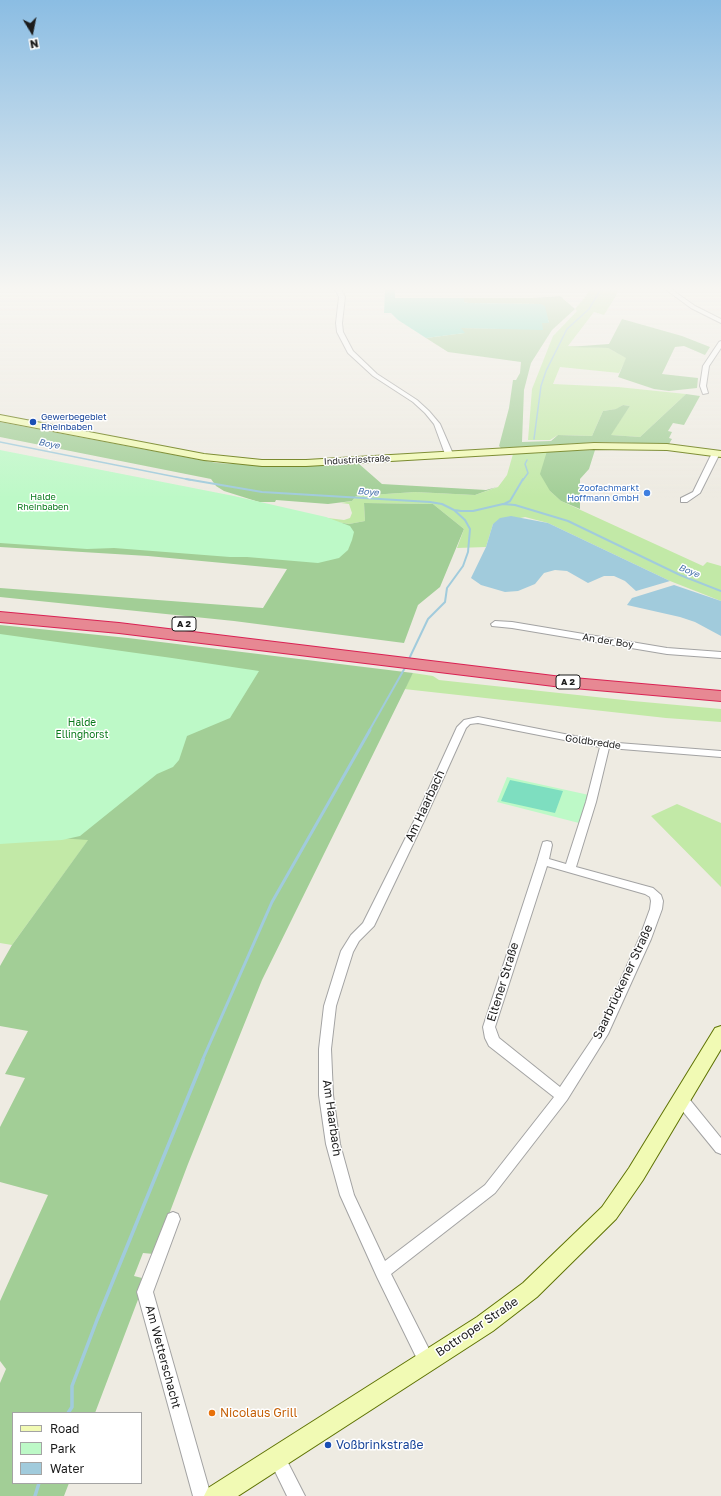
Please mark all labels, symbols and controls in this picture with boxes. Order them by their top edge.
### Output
north arrow [12,12,52,52]
text: N [29,37,39,51]
place label: Gewerbegebiet Rheinbaben [41,412,107,433]
marker: Gewerbegebiet Rheinbaben [28,417,38,427]
water label: Boye [38,437,60,451]
street label: Industriestraße [324,453,390,467]
place label: Zoofachmarkt Hoffmann GmbH [567,483,639,504]
water label: Boye [357,486,379,498]
marker: Zoofachmarkt Hoffmann GmbH [642,488,652,498]
park label: Halde Rheinbaben [17,492,69,513]
water label: Boye [677,562,701,580]
road number: A 2 [172,617,196,631]
street label: An der Boy [581,631,635,651]
road number: A 2 [556,675,580,689]
park label: Halde Ellinghorst [56,717,108,740]
street label: Goldbredde [564,732,622,752]
street label: Am Haarbach [402,768,448,844]
street label: Saarbrückener Straße [590,922,656,1042]
street label: Eltener Straße [484,941,522,1023]
street label: Am Haarbach [320,1079,344,1157]
street label: Bottroper Straße [433,1294,521,1360]
street label: Am Wetterschacht [142,1304,184,1410]
place label: Nicolaus Grill [220,1406,297,1420]
marker: Nicolaus Grill [207,1408,217,1418]
legend [12,1412,142,1484]
text: Road [50,1421,79,1436]
place label: Voßbrinkstraße [336,1438,423,1452]
marker: Voßbrinkstraße [323,1440,333,1450]
text: Park [50,1441,76,1456]
text: Water [50,1461,84,1476]

